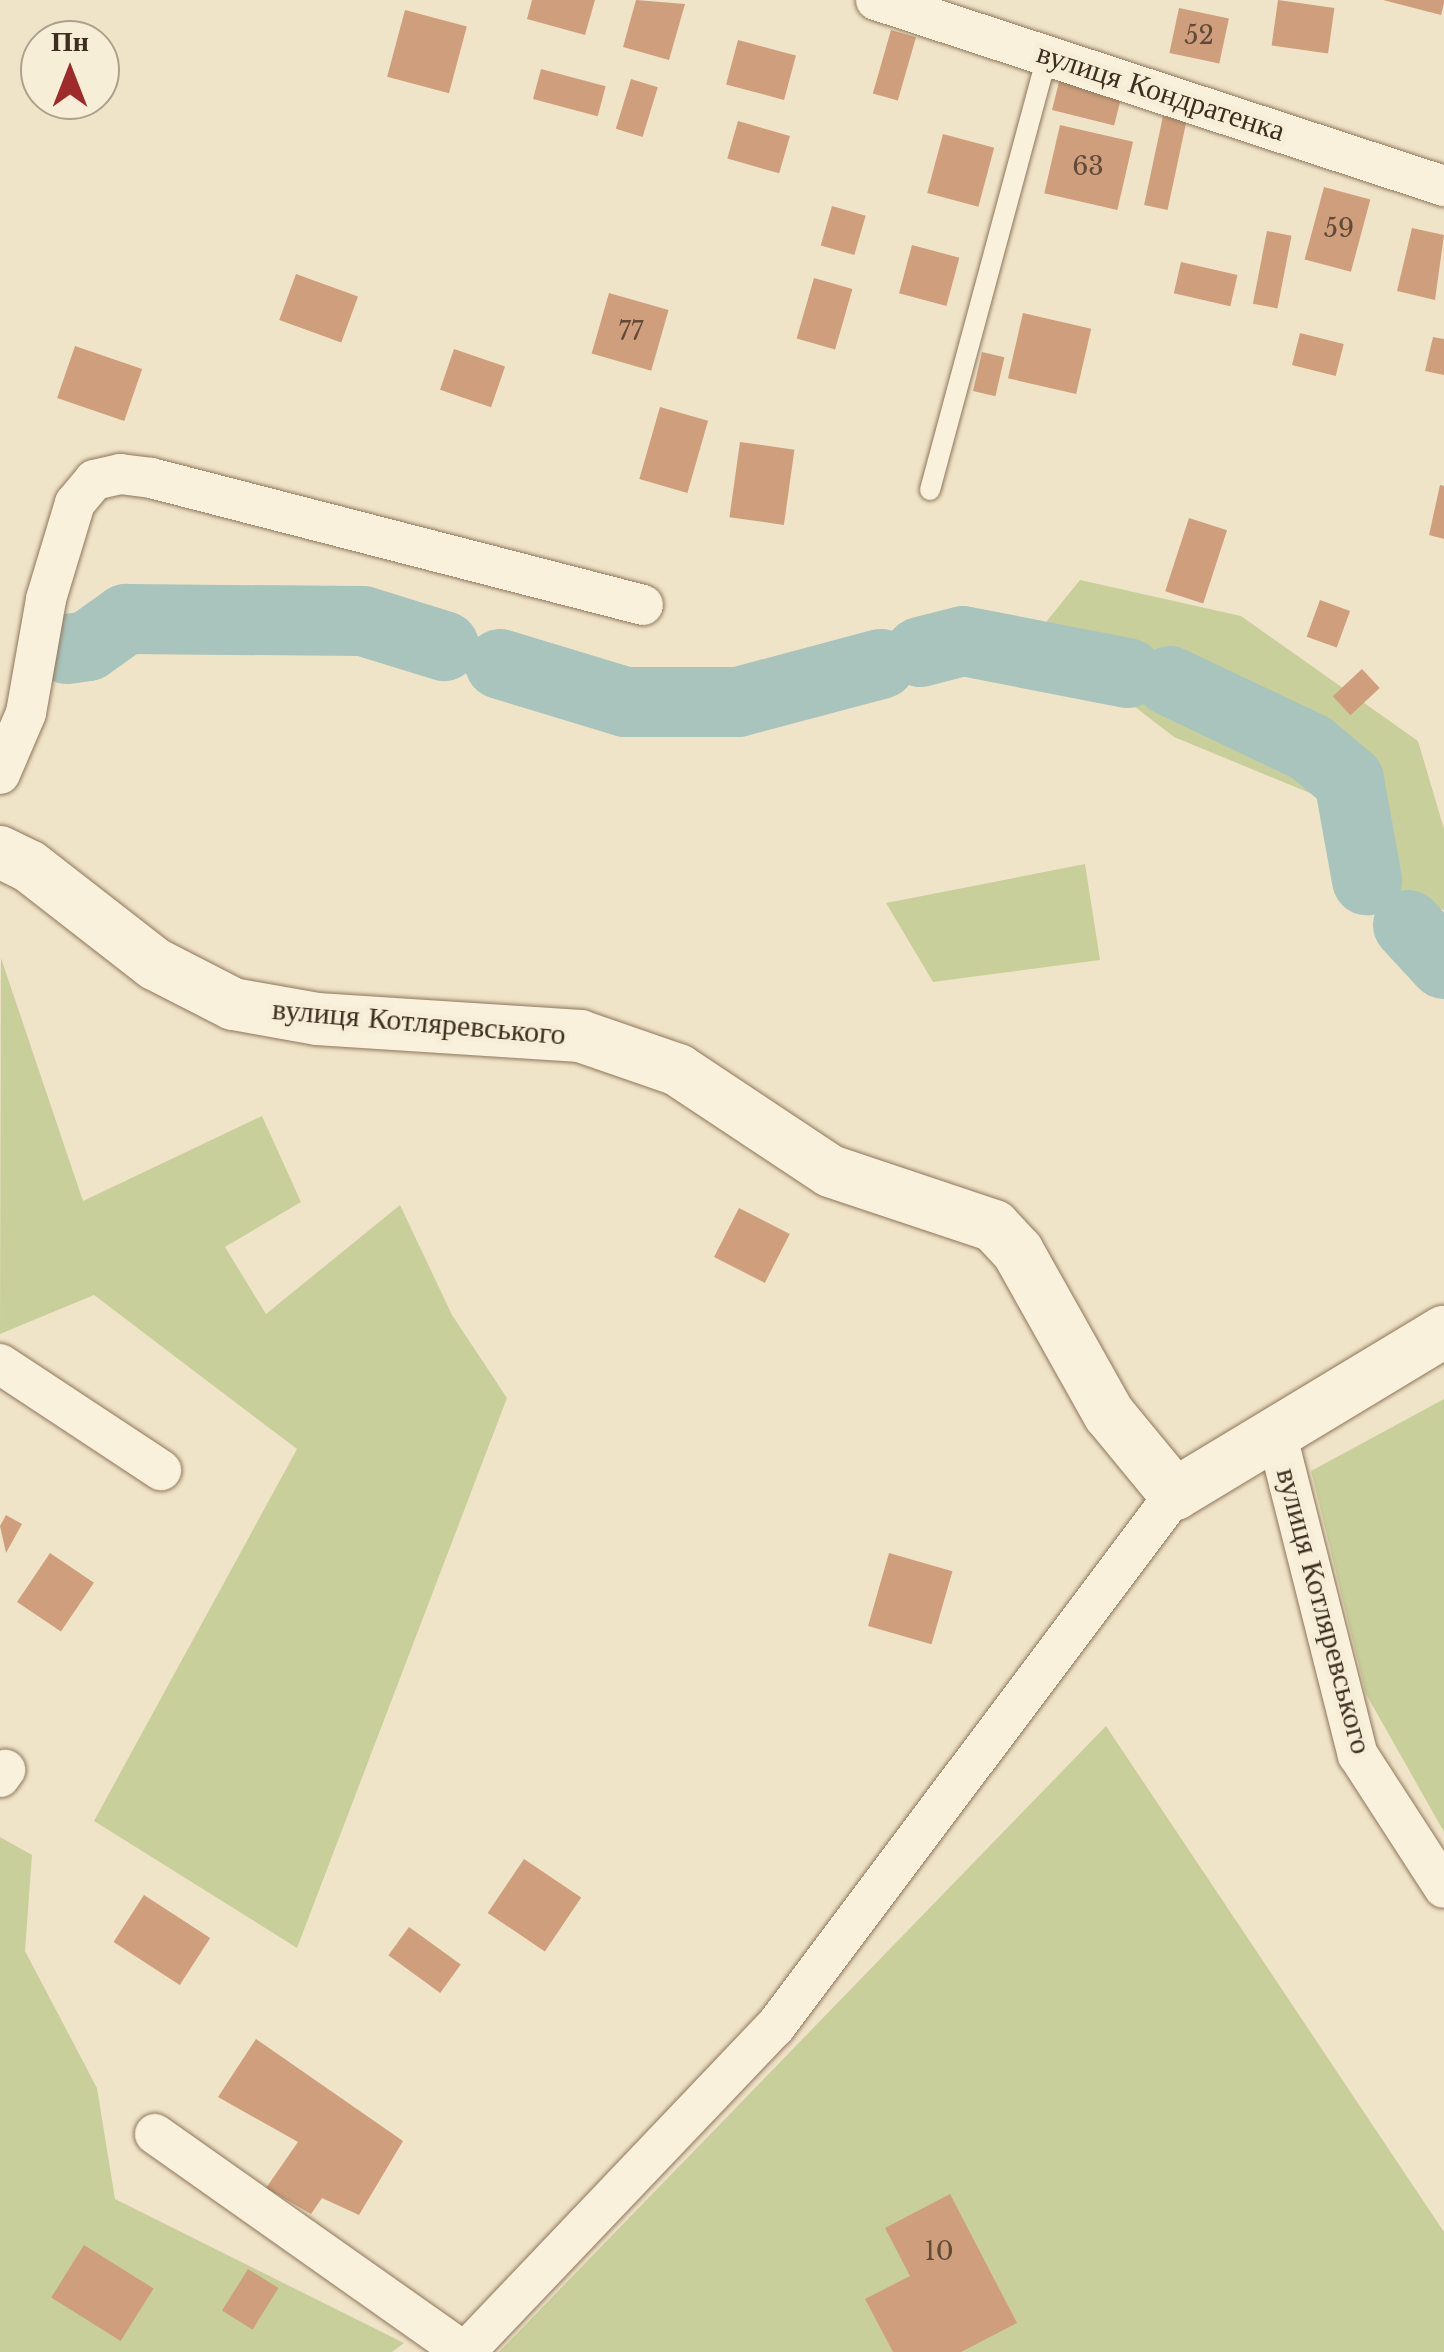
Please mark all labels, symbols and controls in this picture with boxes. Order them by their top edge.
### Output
north arrow [20,20,120,120]
house number: 52 [1184,21,1214,51]
text: Пн [51,24,89,59]
street label: вулиця Кондратенка [1032,35,1290,149]
house number: 63 [1072,152,1104,182]
house number: 59 [1324,214,1354,244]
house number: 77 [618,317,644,347]
street label: вулиця Котляревського [271,991,567,1053]
street label: вулиця Котляревського [1269,1464,1379,1758]
house number: 10 [925,2237,953,2267]

